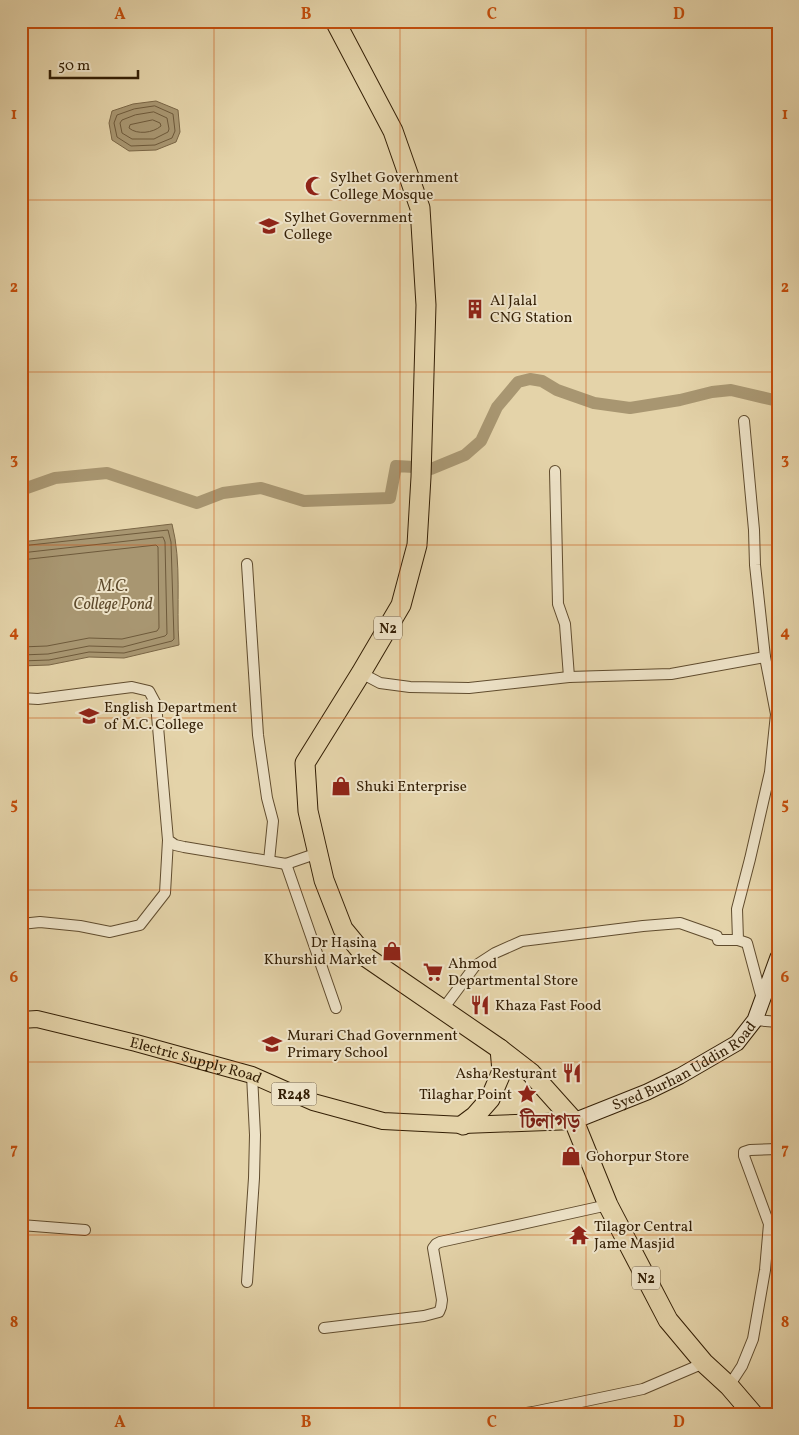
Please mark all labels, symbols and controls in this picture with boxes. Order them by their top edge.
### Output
text: A [114,4,126,26]
text: B [301,4,312,26]
text: C [487,4,497,26]
text: D [673,4,685,26]
scale bar [50,48,138,80]
text: 50 m [58,56,90,77]
text: 1 [11,104,17,126]
text: 1 [782,104,788,126]
place label: Sylhet Government College Mosque [330,168,459,206]
mosque icon: Sylhet Government College Mosque [304,175,326,197]
place label: Sylhet Government College [284,208,413,246]
school or university icon: Sylhet Government College [258,215,280,237]
text: 2 [10,277,18,299]
text: 2 [781,277,789,299]
place label: Al Jalal CNG Station [490,291,572,329]
building icon: Al Jalal CNG Station [464,298,486,320]
text: 3 [10,449,18,471]
text: 3 [781,449,789,471]
water label: M.C. College Pond [73,576,153,616]
road number: N2 [374,616,402,640]
text: 4 [9,622,19,644]
text: 4 [780,622,790,644]
place label: English Department of M.C. College [104,698,237,736]
school or university icon: English Department of M.C. College [78,705,100,727]
shop icon: Shuki Enterprise [330,775,352,797]
place label: Shuki Enterprise [356,777,467,798]
text: 5 [10,794,18,816]
text: 5 [781,794,789,816]
place label: Dr Hasina Khurshid Market [264,933,377,971]
shop icon: Dr Hasina Khurshid Market [381,940,403,962]
place label: Ahmod Departmental Store [448,954,578,992]
supermarket icon: Ahmod Departmental Store [422,961,444,983]
text: 6 [10,967,19,989]
text: 6 [781,967,790,989]
restaurant icon: Khaza Fast Food [469,994,491,1016]
place label: Khaza Fast Food [495,996,601,1017]
street label: Syed Burhan Uddin Road [609,1017,762,1117]
place label: Murari Chad Government Primary School [287,1026,458,1064]
street label: Electric Supply Road [127,1033,265,1090]
school or university icon: Murari Chad Government Primary School [261,1033,283,1055]
restaurant icon: Asha Resturant [561,1062,583,1084]
place label: Asha Resturant [455,1064,557,1085]
road number: R248 [272,1082,316,1106]
place icon: Tilaghar Point [516,1083,538,1105]
place label: Tilaghar Point [419,1085,512,1106]
district label: টিলাগড় [519,1108,581,1137]
text: 7 [10,1139,18,1161]
text: 7 [781,1139,789,1161]
shop icon: Gohorpur Store [560,1145,582,1167]
place label: Gohorpur Store [586,1147,689,1168]
place label: Tilagor Central Jame Masjid [594,1217,693,1255]
temple icon: Tilagor Central Jame Masjid [568,1224,590,1246]
road number: N2 [632,1266,660,1290]
text: 8 [10,1312,18,1334]
text: 8 [781,1312,789,1334]
text: A [114,1412,126,1434]
text: B [301,1412,312,1434]
text: C [487,1412,497,1434]
text: D [673,1412,685,1434]

